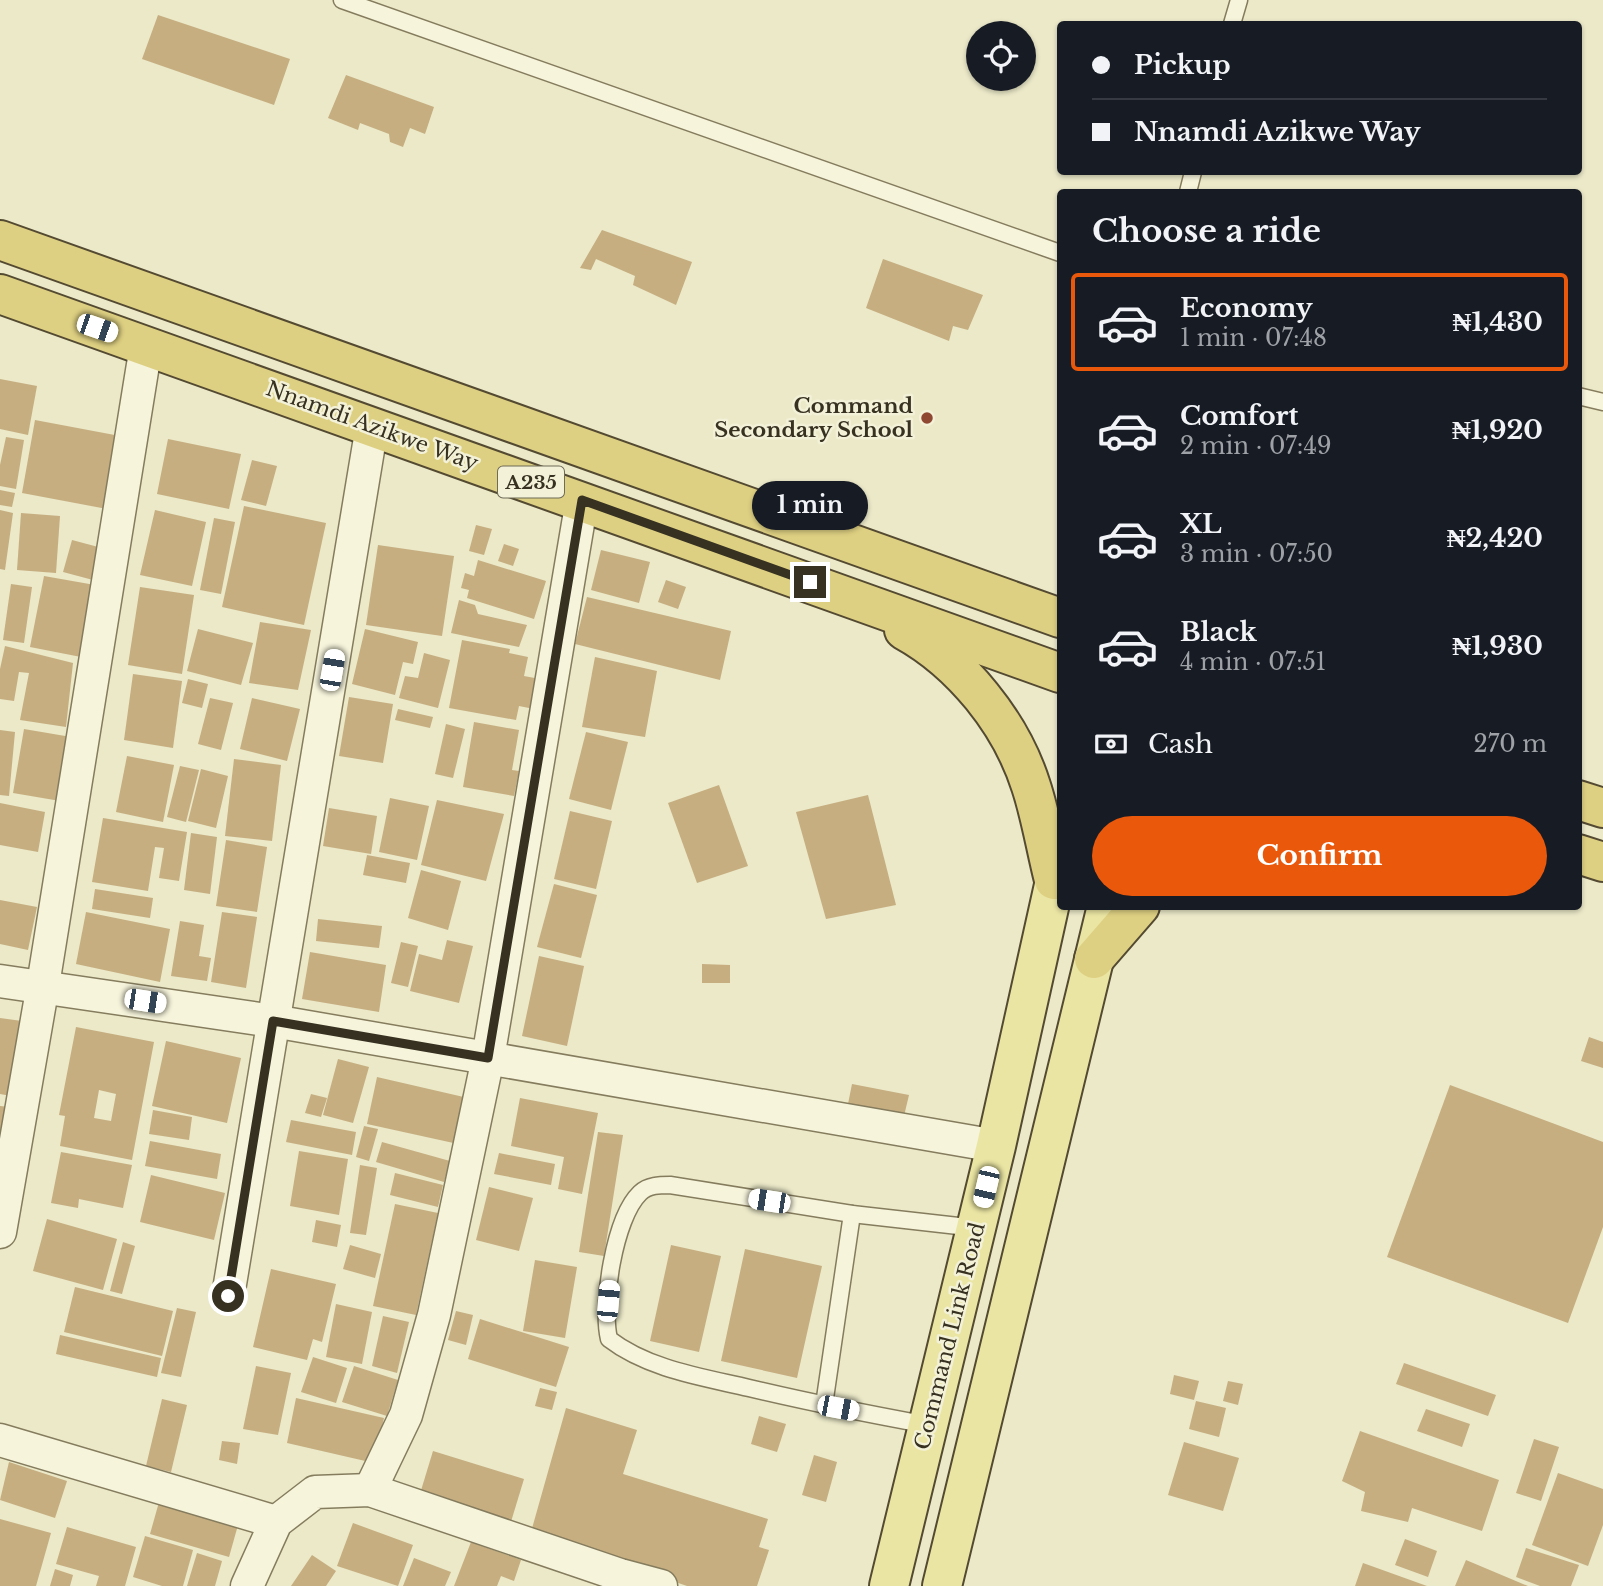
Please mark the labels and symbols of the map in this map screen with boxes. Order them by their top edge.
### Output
car [74,311,121,345]
street label: Nnamdi Azikwe Way [262,376,482,477]
place label: Command Secondary School [714,393,914,443]
marker: Command Secondary School [919,410,935,426]
road number: A235 [498,467,564,498]
callout: 1 min [752,480,868,530]
route end [794,566,826,598]
car [319,647,346,693]
car [123,987,168,1015]
car [972,1164,1001,1210]
car [747,1187,792,1215]
street label: Command Link Road [909,1220,991,1452]
car [596,1279,621,1323]
route start [212,1280,244,1312]
car [816,1394,861,1422]

